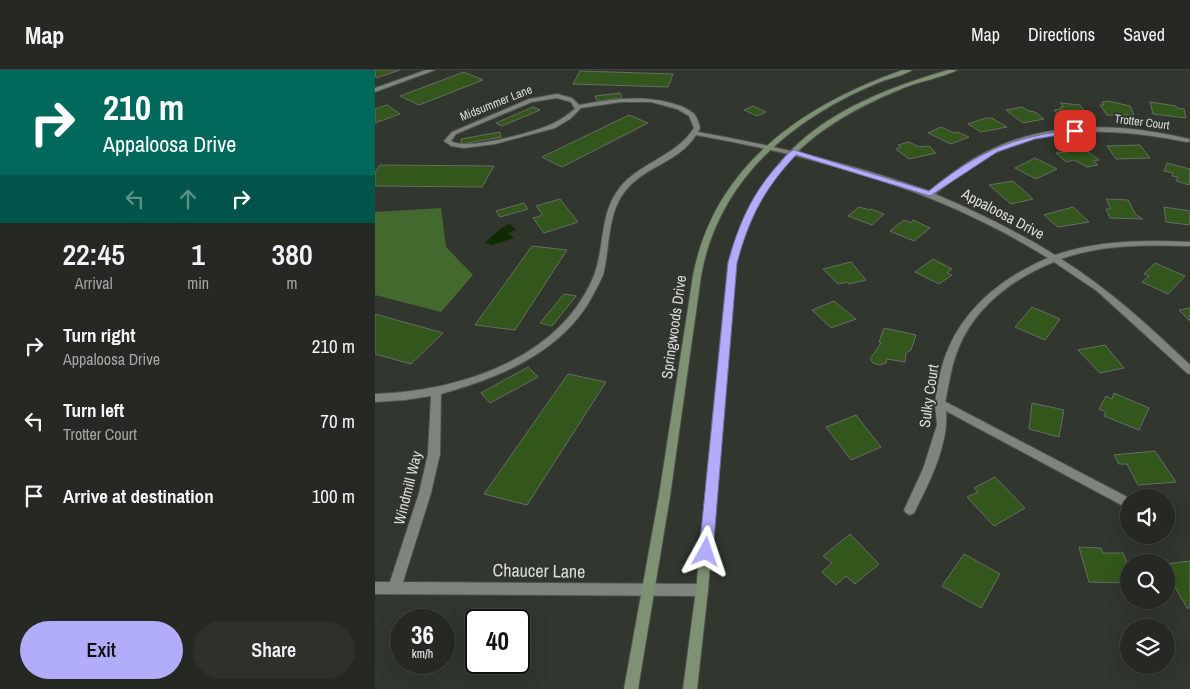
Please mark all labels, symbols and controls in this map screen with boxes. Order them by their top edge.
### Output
text: Map [25,19,64,51]
text: Map [971,22,1000,47]
text: Directions [1028,22,1095,47]
text: Saved [1123,22,1165,47]
street label: Midsummer Lane [458,81,534,125]
text: 210 m [103,84,184,131]
icon: right [20,90,85,155]
pin [1054,110,1096,152]
street label: Trotter Court [1114,111,1171,133]
icon: arrive [1061,117,1089,145]
text: Appaloosa Drive [103,129,236,159]
street label: Appaloosa Drive [957,182,1048,244]
icon: left [121,185,149,213]
icon: ahead [174,185,202,213]
icon: right [227,185,255,213]
text: 22:45 [62,234,125,274]
text: 1 [191,234,205,274]
text: 380 [272,234,313,274]
text: Arrival [75,272,113,294]
text: min [187,272,209,294]
text: m [287,272,298,294]
street label: Springwoods Drive [656,274,691,380]
text: Turn right [63,322,135,348]
icon: right [20,332,48,360]
text: 210 m [312,333,355,359]
text: Appaloosa Drive [63,348,160,370]
street label: Sulky Court [914,362,943,429]
text: Turn left [63,397,124,423]
icon: left [20,407,48,435]
text: 70 m [320,408,355,434]
text: Trotter Court [63,423,137,445]
street label: Windmill Way [388,448,427,527]
icon: arrive [20,482,48,510]
text: Arrive at destination [63,483,214,509]
text: 100 m [312,483,355,509]
map controls [1120,489,1175,674]
button: sound [1120,489,1175,544]
position arrow [679,525,731,577]
button: search [1120,554,1175,609]
street label: Chaucer Lane [492,557,586,584]
speed limit sign: 40 [465,609,530,674]
text: 36 [411,618,434,652]
button: layers [1120,619,1175,674]
button: Exit [20,621,183,679]
button: Share [193,621,355,679]
text: km/h [412,646,433,662]

